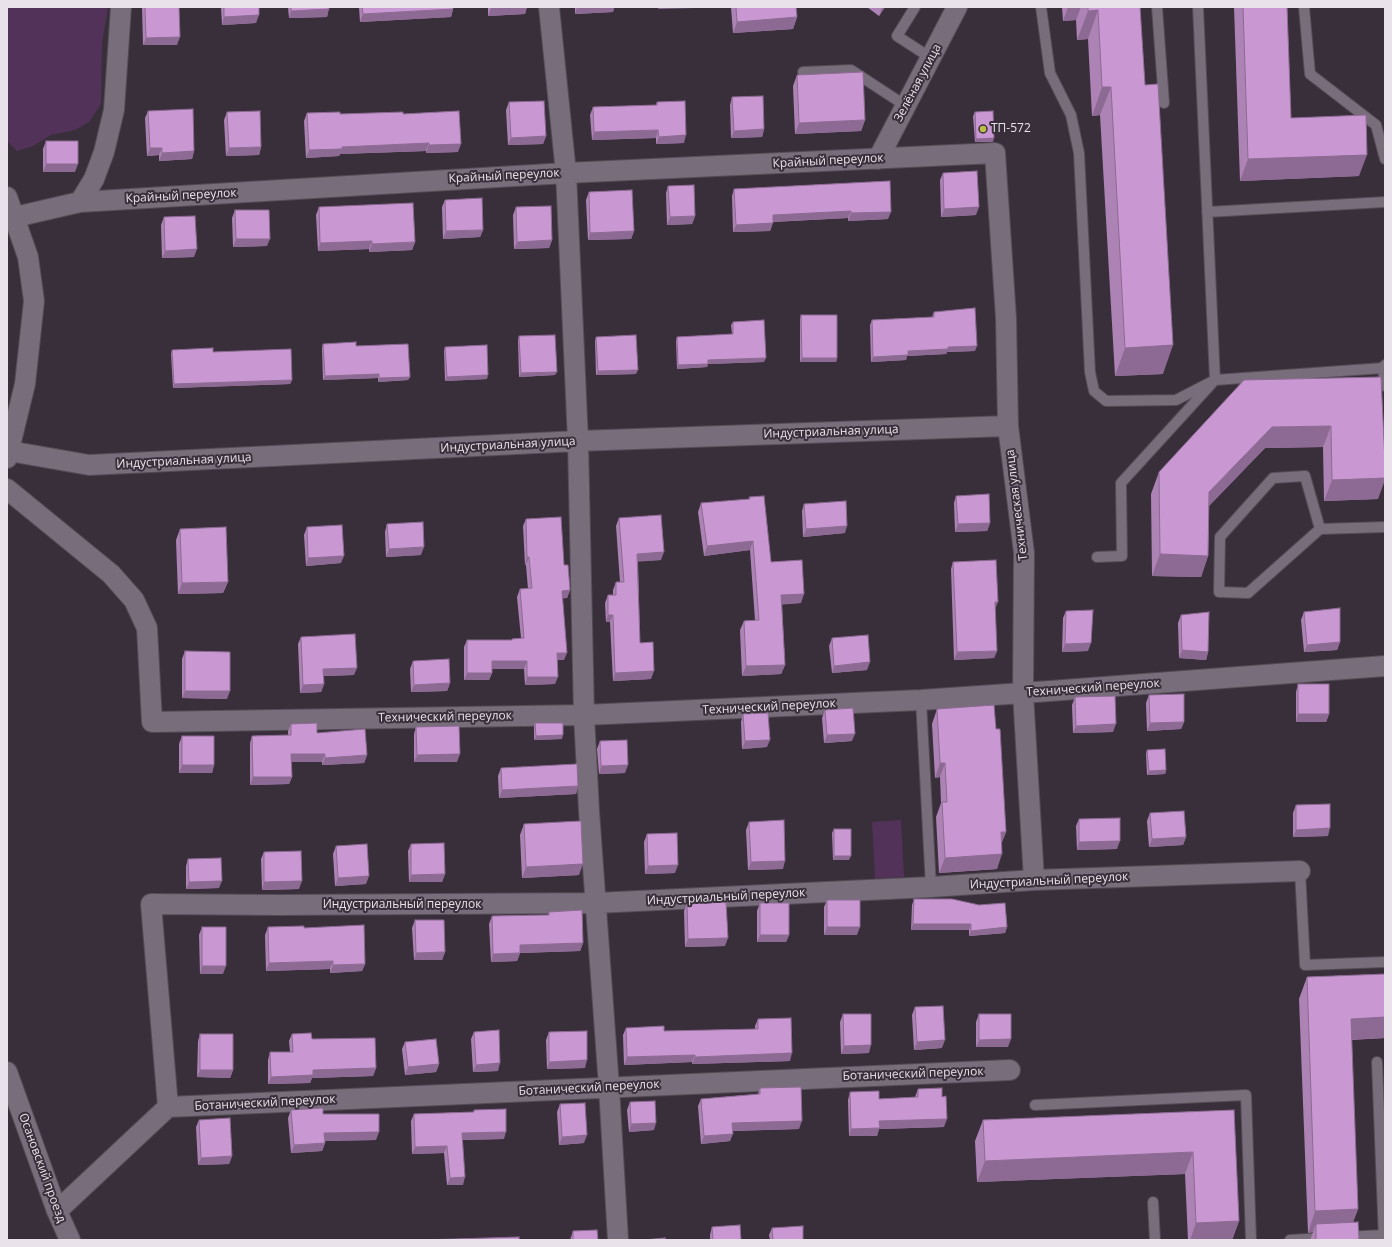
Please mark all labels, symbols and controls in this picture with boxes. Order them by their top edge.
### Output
street label: Зелёная улица [891,42,945,124]
place label: ТП-572 [991,122,1031,136]
marker: ТП-572 [978,124,988,134]
street label: Крайный переулок [772,151,884,171]
street label: Крайный переулок [448,166,560,186]
street label: Крайный переулок [125,186,237,206]
street label: Индустриальная улица [763,422,899,442]
street label: Индустриальная улица [440,434,576,456]
street label: Техническая улица [1003,449,1031,561]
street label: Индустриальная улица [116,450,252,472]
street label: Технический переулок [1026,676,1160,700]
street label: Технический переулок [702,696,836,718]
street label: Технический переулок [378,709,512,725]
street label: Индустриальный переулок [969,870,1129,892]
street label: Индустриальный переулок [646,886,806,908]
street label: Индустриальный переулок [323,898,481,912]
street label: Ботанический переулок [842,1064,984,1084]
street label: Ботанический переулок [518,1077,660,1099]
street label: Ботанический переулок [194,1092,336,1114]
street label: Осановский проезд [16,1111,68,1225]

